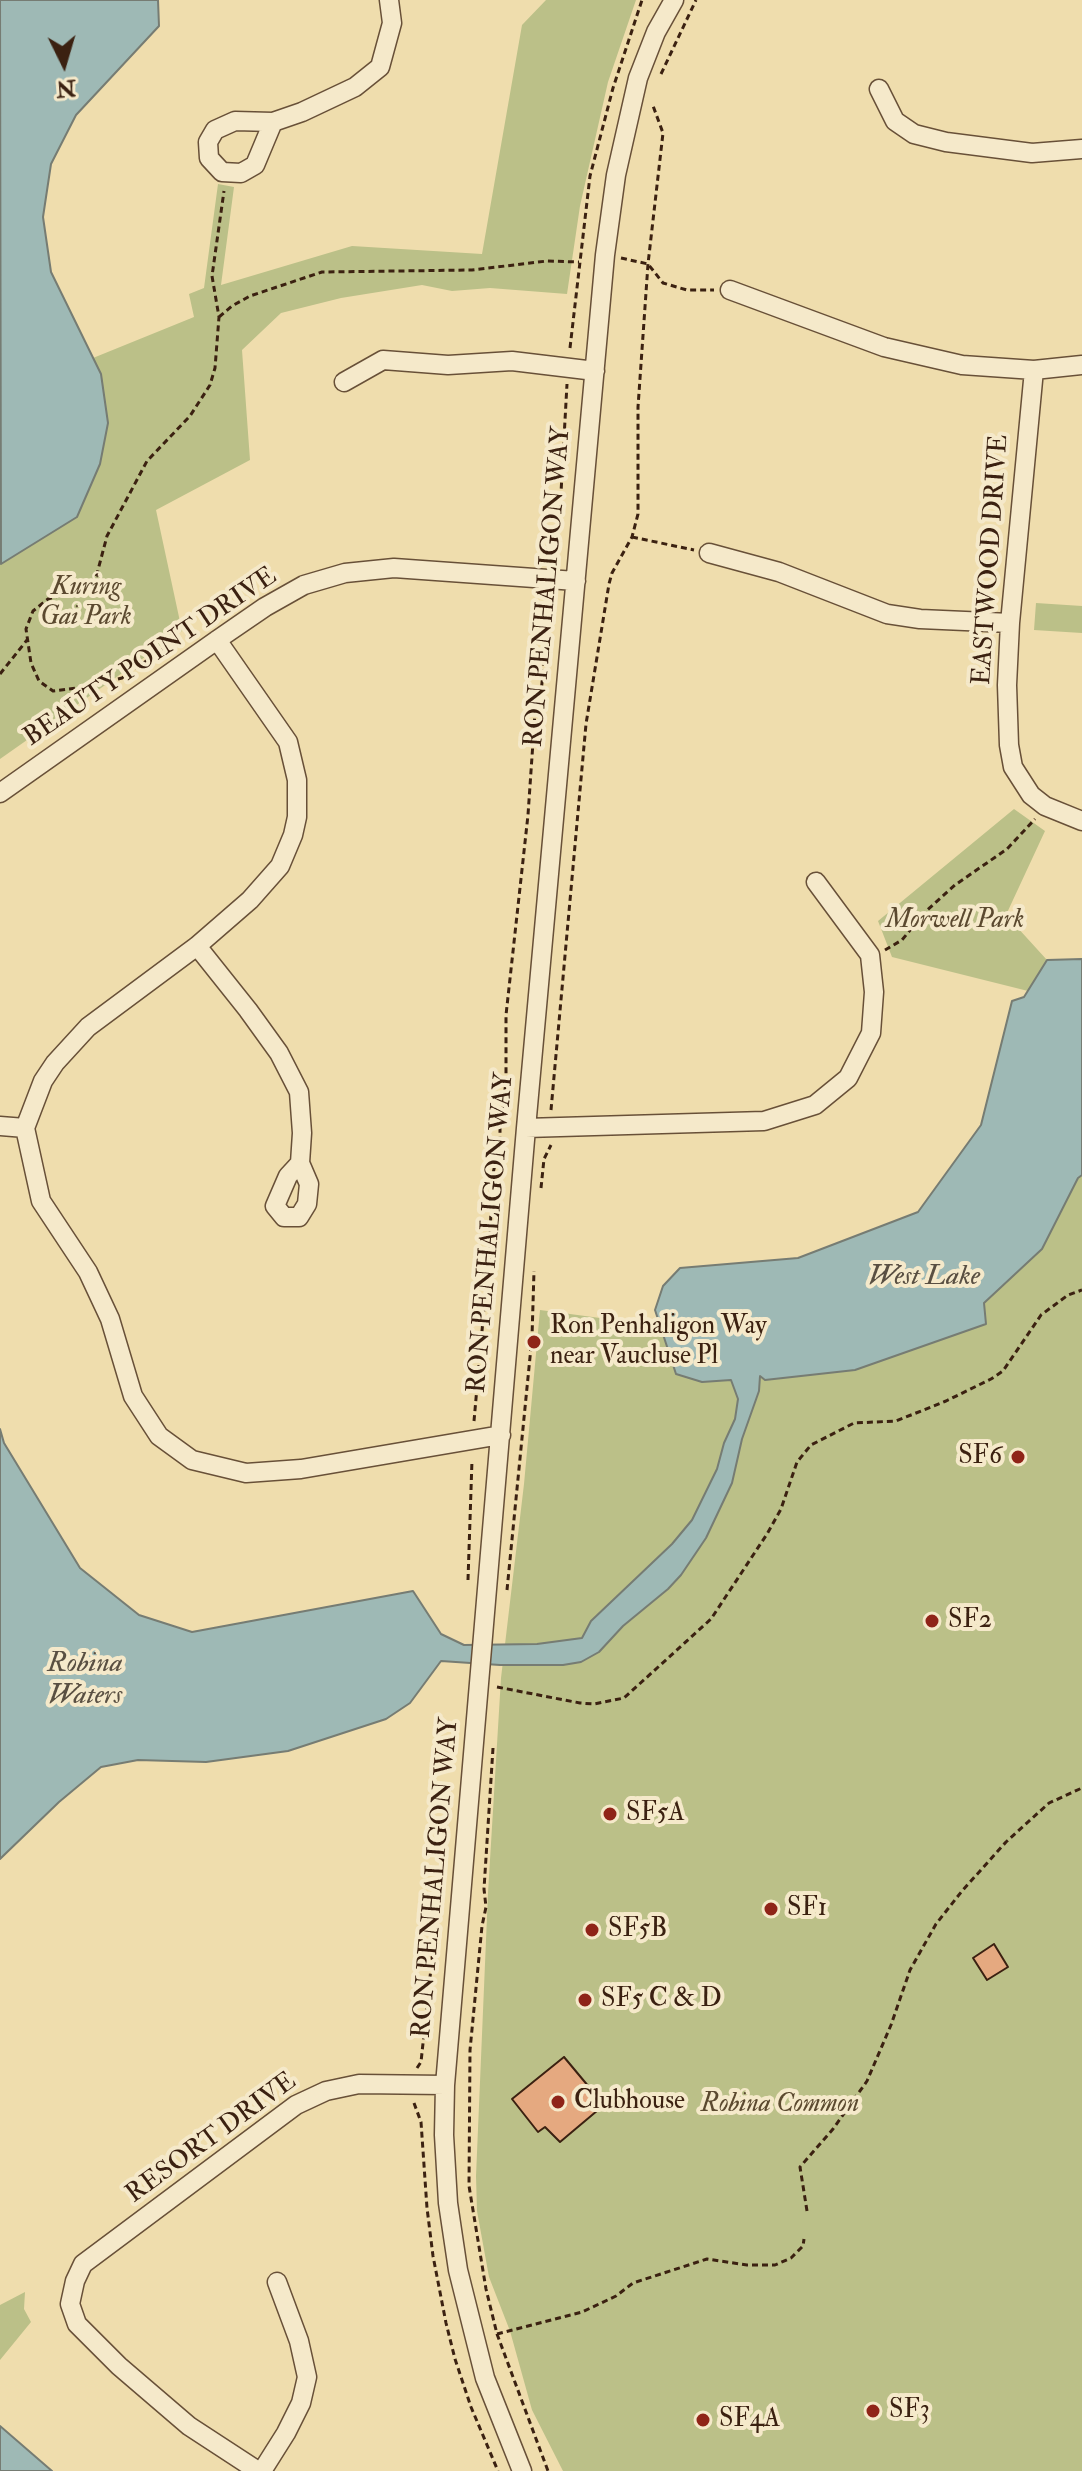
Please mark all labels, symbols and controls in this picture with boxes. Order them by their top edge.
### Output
north arrow [24,24,104,104]
text: N [55,73,77,103]
street label: RON PENHALIGON WAY [519,425,579,749]
street label: EASTWOOD DRIVE [968,434,1016,686]
street label: BEAUTY POINT DRIVE [19,562,283,754]
park label: Kuring Gai Park [40,572,132,634]
park label: Morwell Park [886,905,1024,937]
street label: RON PENHALIGON WAY [462,1071,522,1395]
water label: West Lake [868,1261,980,1295]
place label: Ron Penhaligon Way near Vaucluse Pl [550,1311,767,1372]
marker: Ron Penhaligon Way near Vaucluse Pl [525,1333,543,1351]
place label: SF6 [958,1441,1002,1473]
marker: SF6 [1009,1448,1027,1466]
place label: SF2 [948,1605,992,1637]
marker: SF2 [923,1612,941,1630]
water label: Robina Waters [47,1648,123,1714]
street label: RON PENHALIGON WAY [407,1716,467,2040]
place label: SF5A [626,1798,685,1830]
marker: SF5A [601,1805,619,1823]
place label: SF1 [787,1893,827,1925]
marker: SF1 [762,1900,780,1918]
place label: SF5B [608,1914,667,1946]
marker: SF5B [583,1921,601,1939]
place label: SF5 C & D [601,1984,722,2016]
marker: SF5 C & D [576,1991,594,2009]
street label: RESORT DRIVE [121,2067,303,2211]
place label: Clubhouse [574,2086,685,2118]
park label: Robina Common [701,2089,859,2121]
marker: Clubhouse [549,2093,567,2111]
place label: SF3 [889,2395,930,2427]
marker: SF3 [864,2402,882,2420]
place label: SF4A [719,2404,780,2436]
marker: SF4A [694,2411,712,2429]

